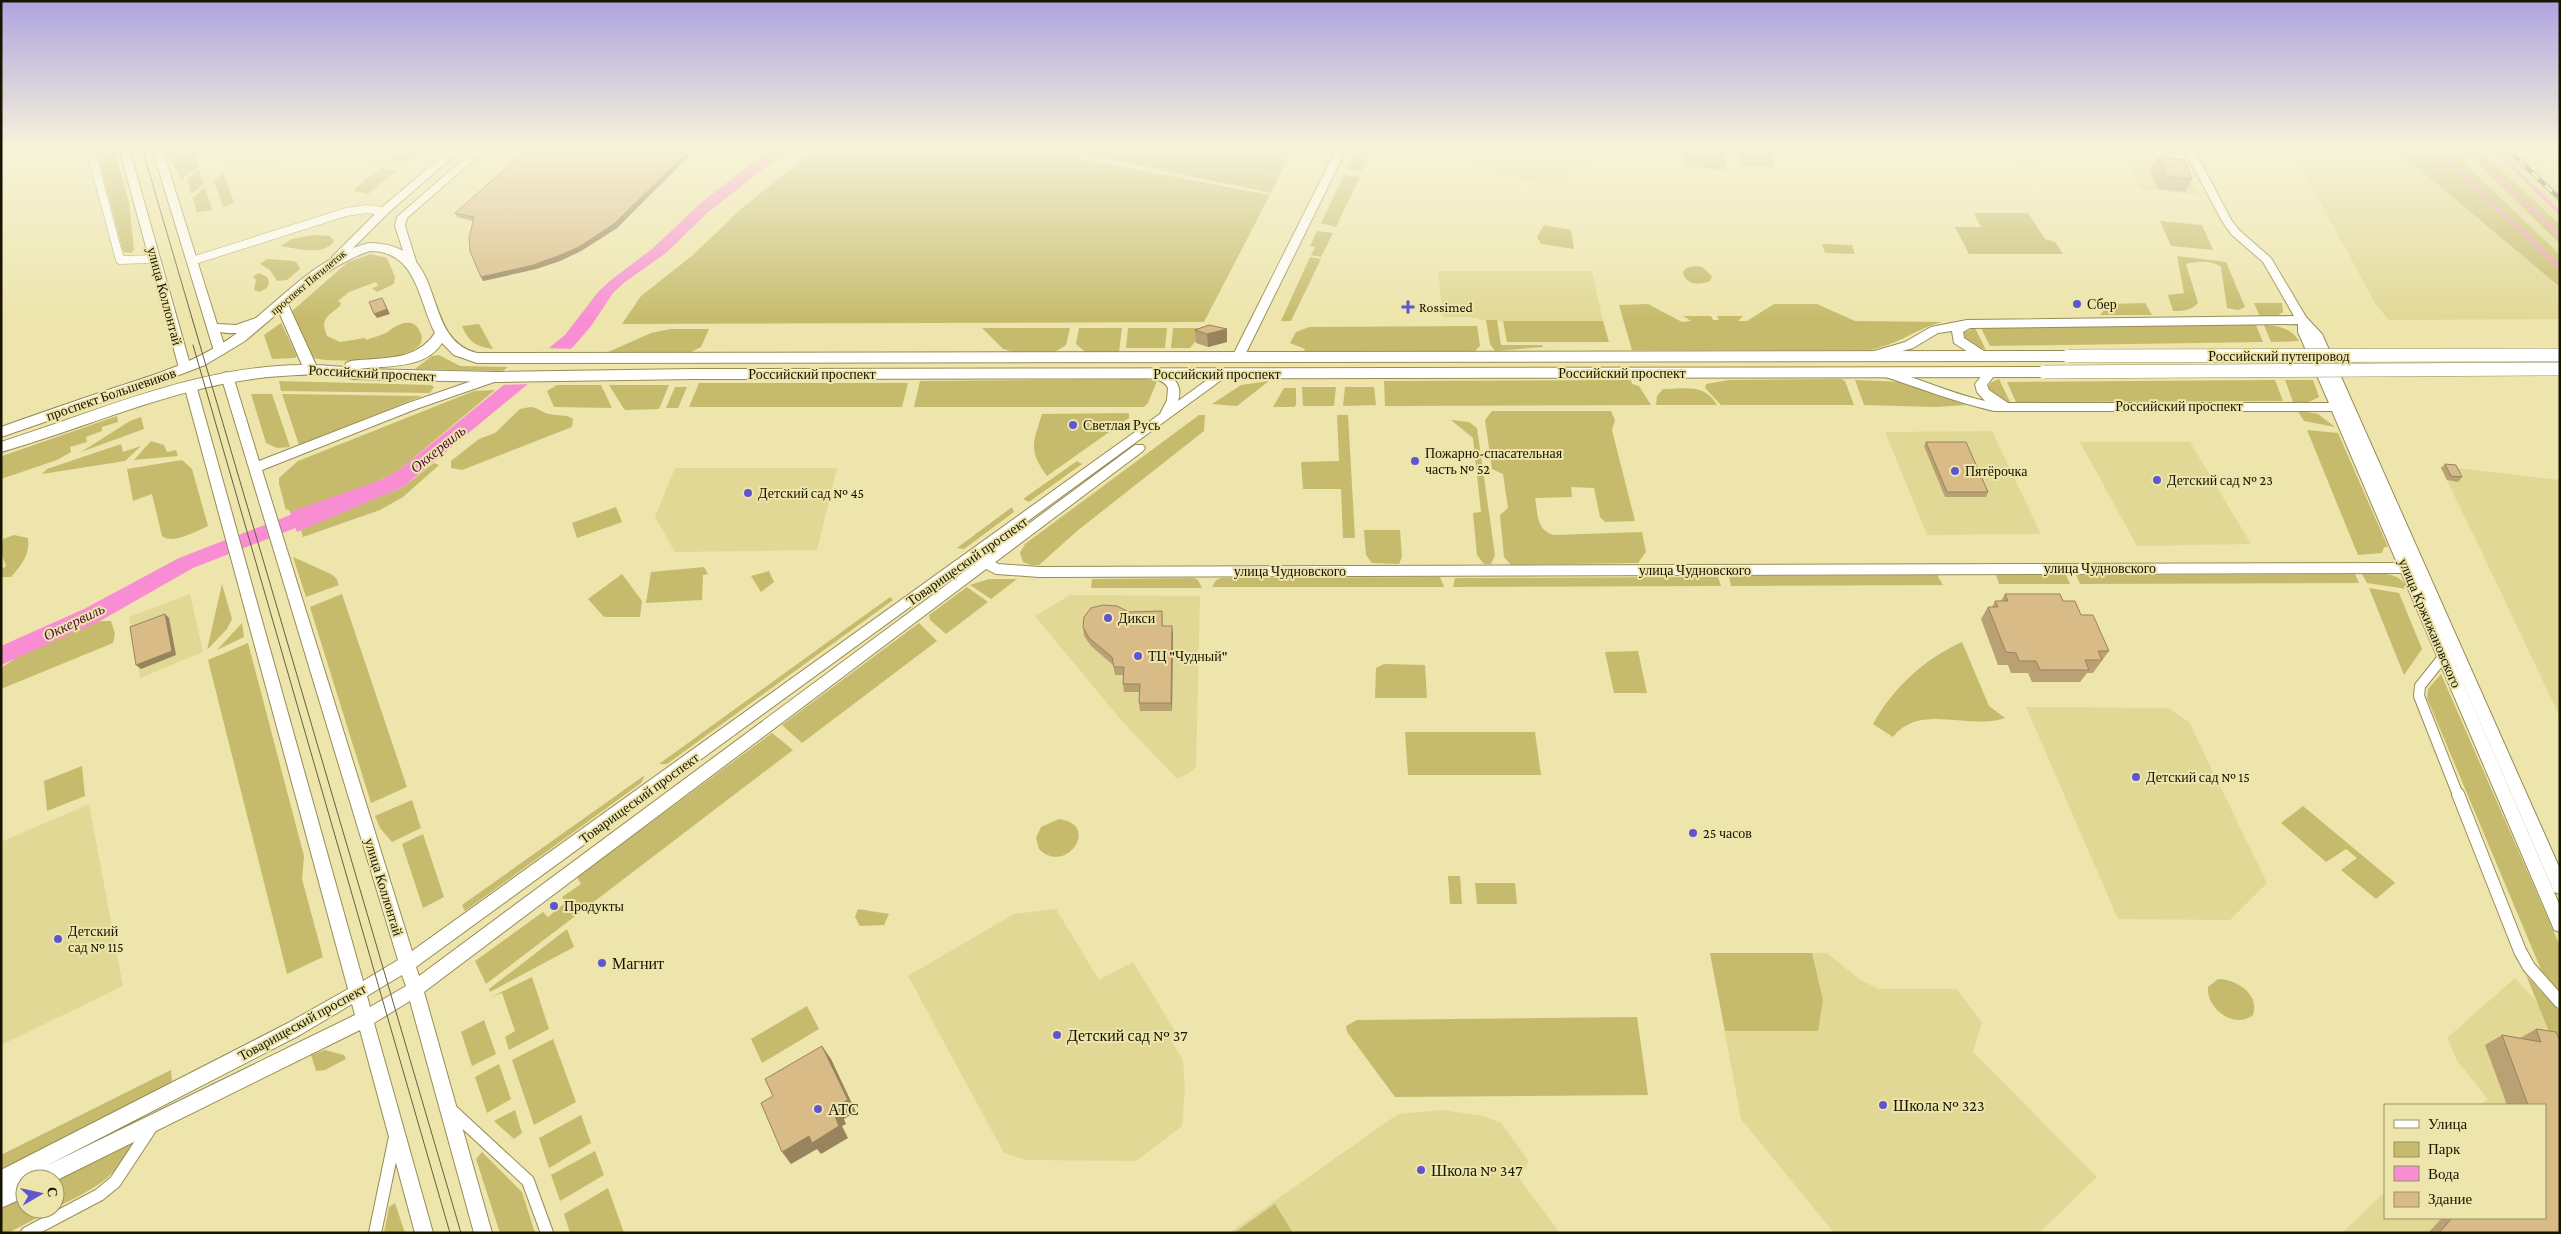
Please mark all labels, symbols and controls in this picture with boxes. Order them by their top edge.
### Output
street label: улица Коллонтай [144,245,186,347]
street label: проспект Пятилеток [268,247,349,317]
place label: Сбер [2087,296,2117,312]
marker: Сбер [2071,298,2083,310]
place label: Rossimed [1419,299,1474,315]
marker: Rossimed [1401,300,1415,314]
street label: Российский путепровод [2208,348,2350,364]
street label: Российский проспект [308,362,436,384]
street label: проспект Большевиков [44,364,178,424]
street label: Российский проспект [1558,365,1686,381]
street label: Российский проспект [748,366,876,382]
street label: Российский проспект [1153,366,1281,382]
street label: Российский проспект [2115,398,2243,414]
place label: Светлая Русь [1083,417,1161,433]
marker: Светлая Русь [1067,419,1079,431]
water label: Оккервиль [407,422,469,476]
place label: Пожарно-спасательная часть № 52 [1425,445,1563,477]
marker: Пожарно-спасательная часть № 52 [1409,455,1421,467]
place label: Пятёрочка [1965,463,2028,479]
marker: Пятёрочка [1949,465,1961,477]
place label: Детский сад № 23 [2167,472,2273,488]
marker: Детский сад № 23 [2151,474,2163,486]
place label: Детский сад № 45 [758,485,864,501]
marker: Детский сад № 45 [742,487,754,499]
street label: Товарищеский проспект [903,513,1031,609]
street label: улица Кржижановского [2395,556,2465,690]
street label: улица Чудновского [2044,560,2156,576]
street label: улица Чудновского [1639,562,1751,578]
street label: улица Чудновского [1234,563,1346,579]
water label: Оккервиль [41,600,107,644]
place label: Дикси [1118,610,1156,626]
marker: Дикси [1102,612,1114,624]
place label: ТЦ "Чудный" [1148,648,1227,664]
marker: ТЦ "Чудный" [1132,650,1144,662]
street label: Товарищеский проспект [576,749,702,847]
place label: Детский сад № 15 [2146,769,2250,785]
marker: Детский сад № 15 [2130,771,2142,783]
place label: 25 часов [1703,825,1752,841]
marker: 25 часов [1687,827,1699,839]
street label: улица Коллонтай [362,836,407,938]
place label: Продукты [564,898,625,914]
marker: Продукты [548,900,560,912]
place label: Детский сад № 115 [68,923,124,955]
marker: Детский сад № 115 [52,933,64,945]
place label: Магнит [612,955,664,972]
marker: Магнит [596,957,608,969]
street label: Товарищеский проспект [235,980,369,1064]
place label: Детский сад № 37 [1067,1027,1188,1045]
marker: Детский сад № 37 [1051,1029,1063,1041]
place label: Школа № 323 [1893,1097,1985,1114]
marker: Школа № 323 [1877,1099,1889,1111]
place label: АТС [828,1101,859,1118]
marker: АТС [812,1103,824,1115]
legend [2384,1104,2546,1219]
text: Улица [2428,1116,2467,1132]
text: Парк [2428,1141,2461,1157]
place label: Школа № 347 [1431,1162,1523,1179]
marker: Школа № 347 [1415,1164,1427,1176]
text: Вода [2428,1166,2460,1182]
north arrow [15,1169,65,1219]
text: С [44,1186,62,1198]
text: Здание [2428,1191,2472,1207]

